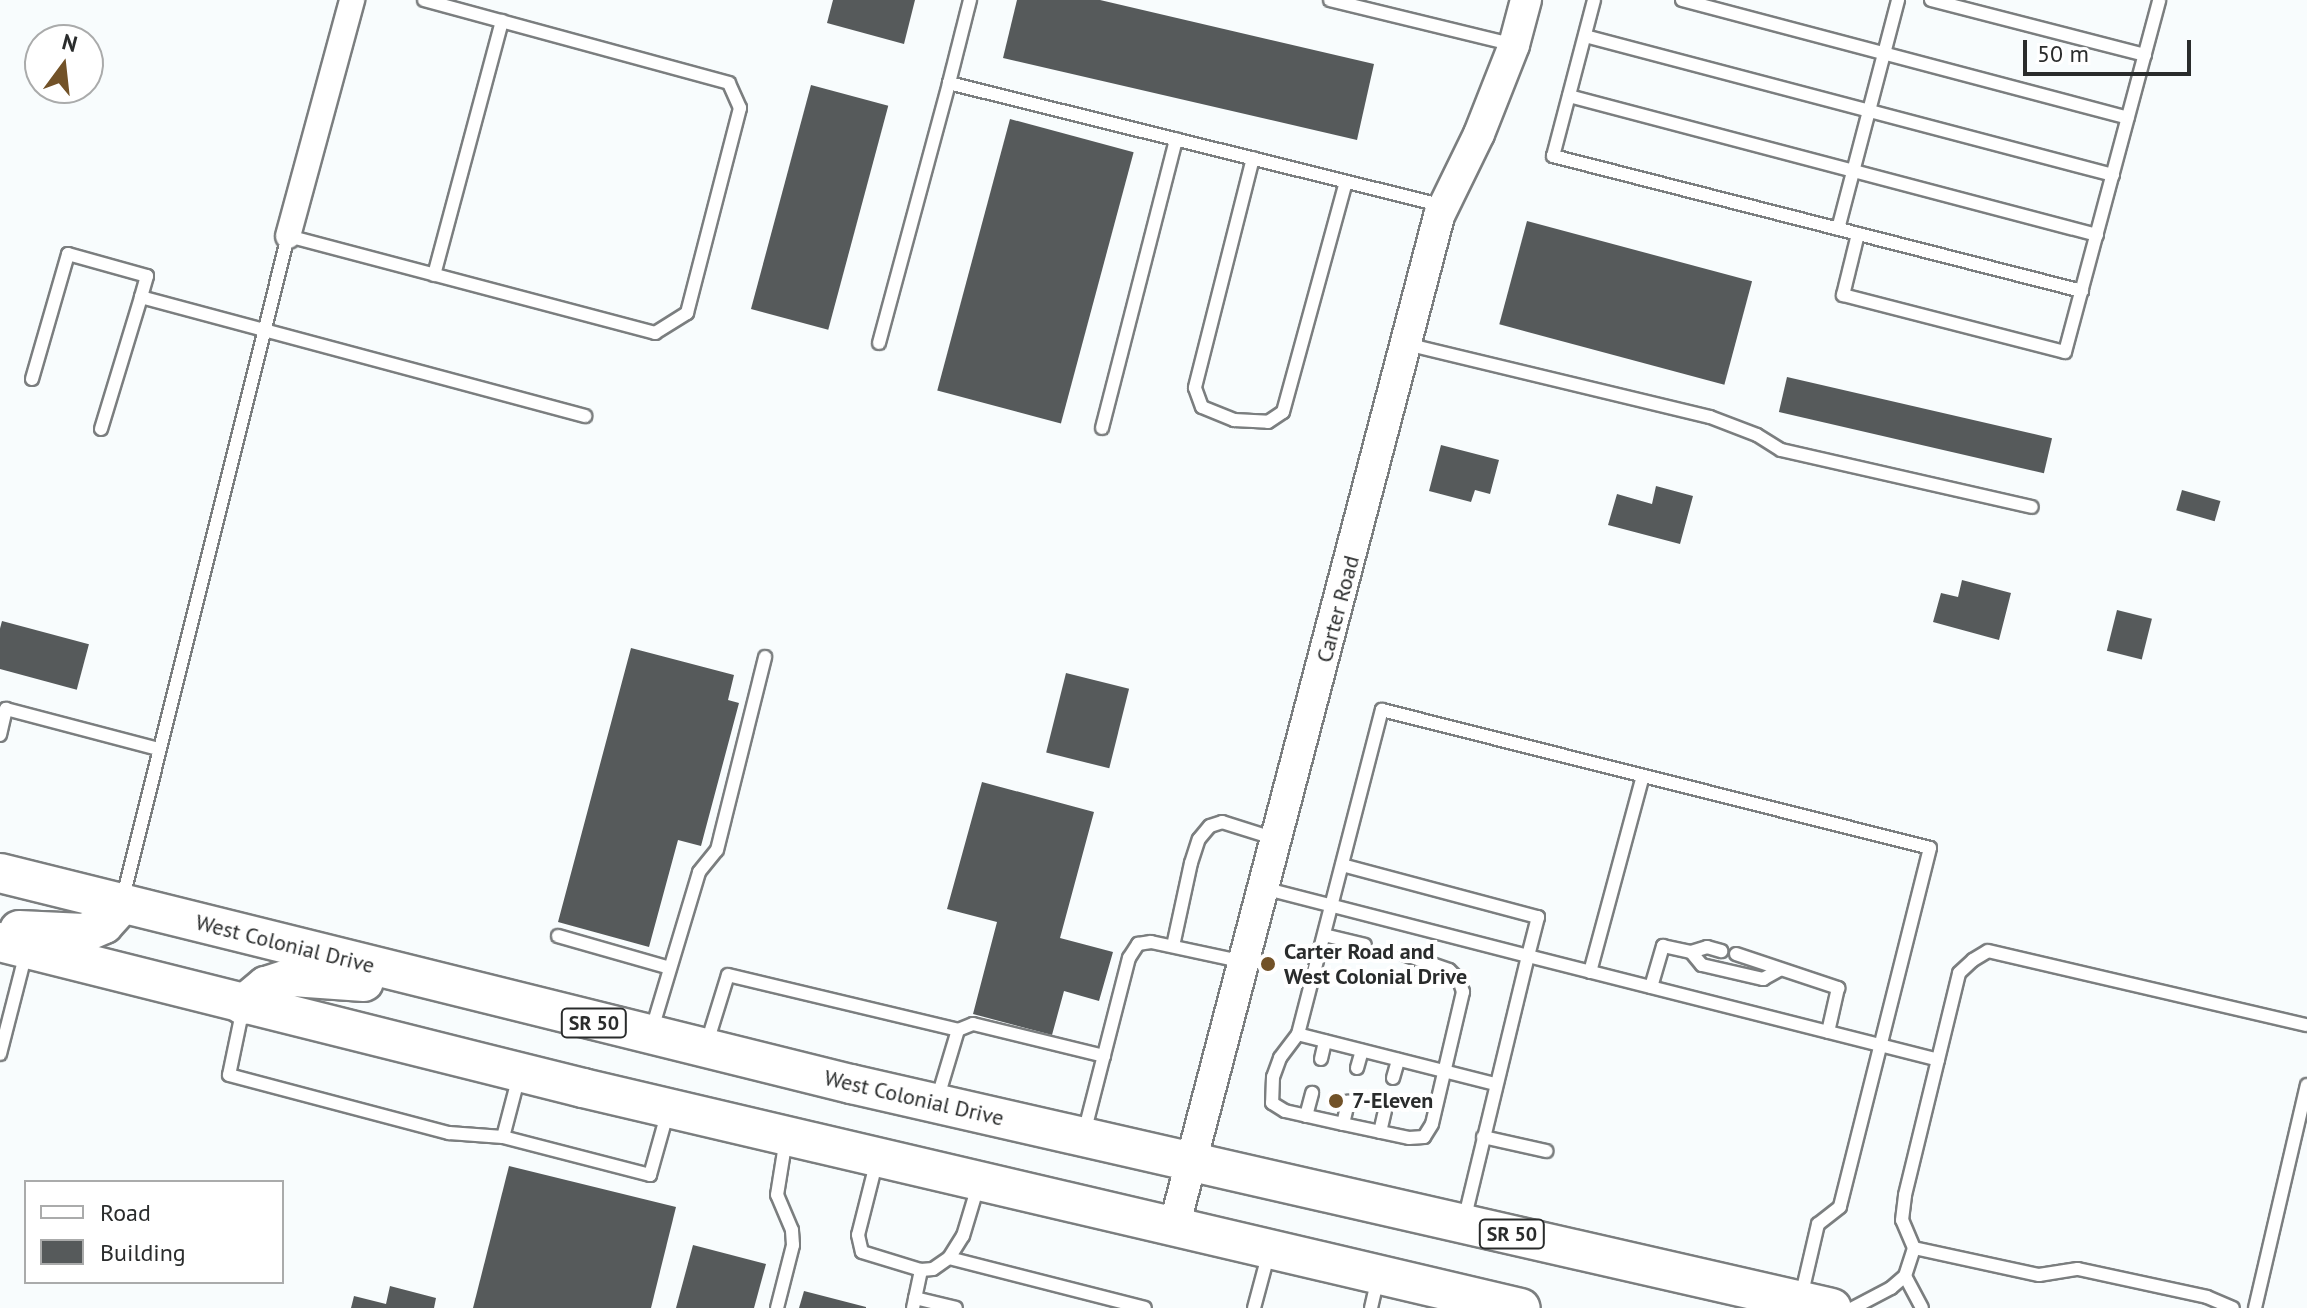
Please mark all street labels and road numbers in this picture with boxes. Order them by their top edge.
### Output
street label: Carter Road [1311,553,1365,665]
street label: West Colonial Drive [193,909,377,979]
road number: SR 50 [560,1007,628,1039]
street label: West Colonial Drive [822,1065,1006,1131]
road number: SR 50 [1478,1218,1546,1250]

